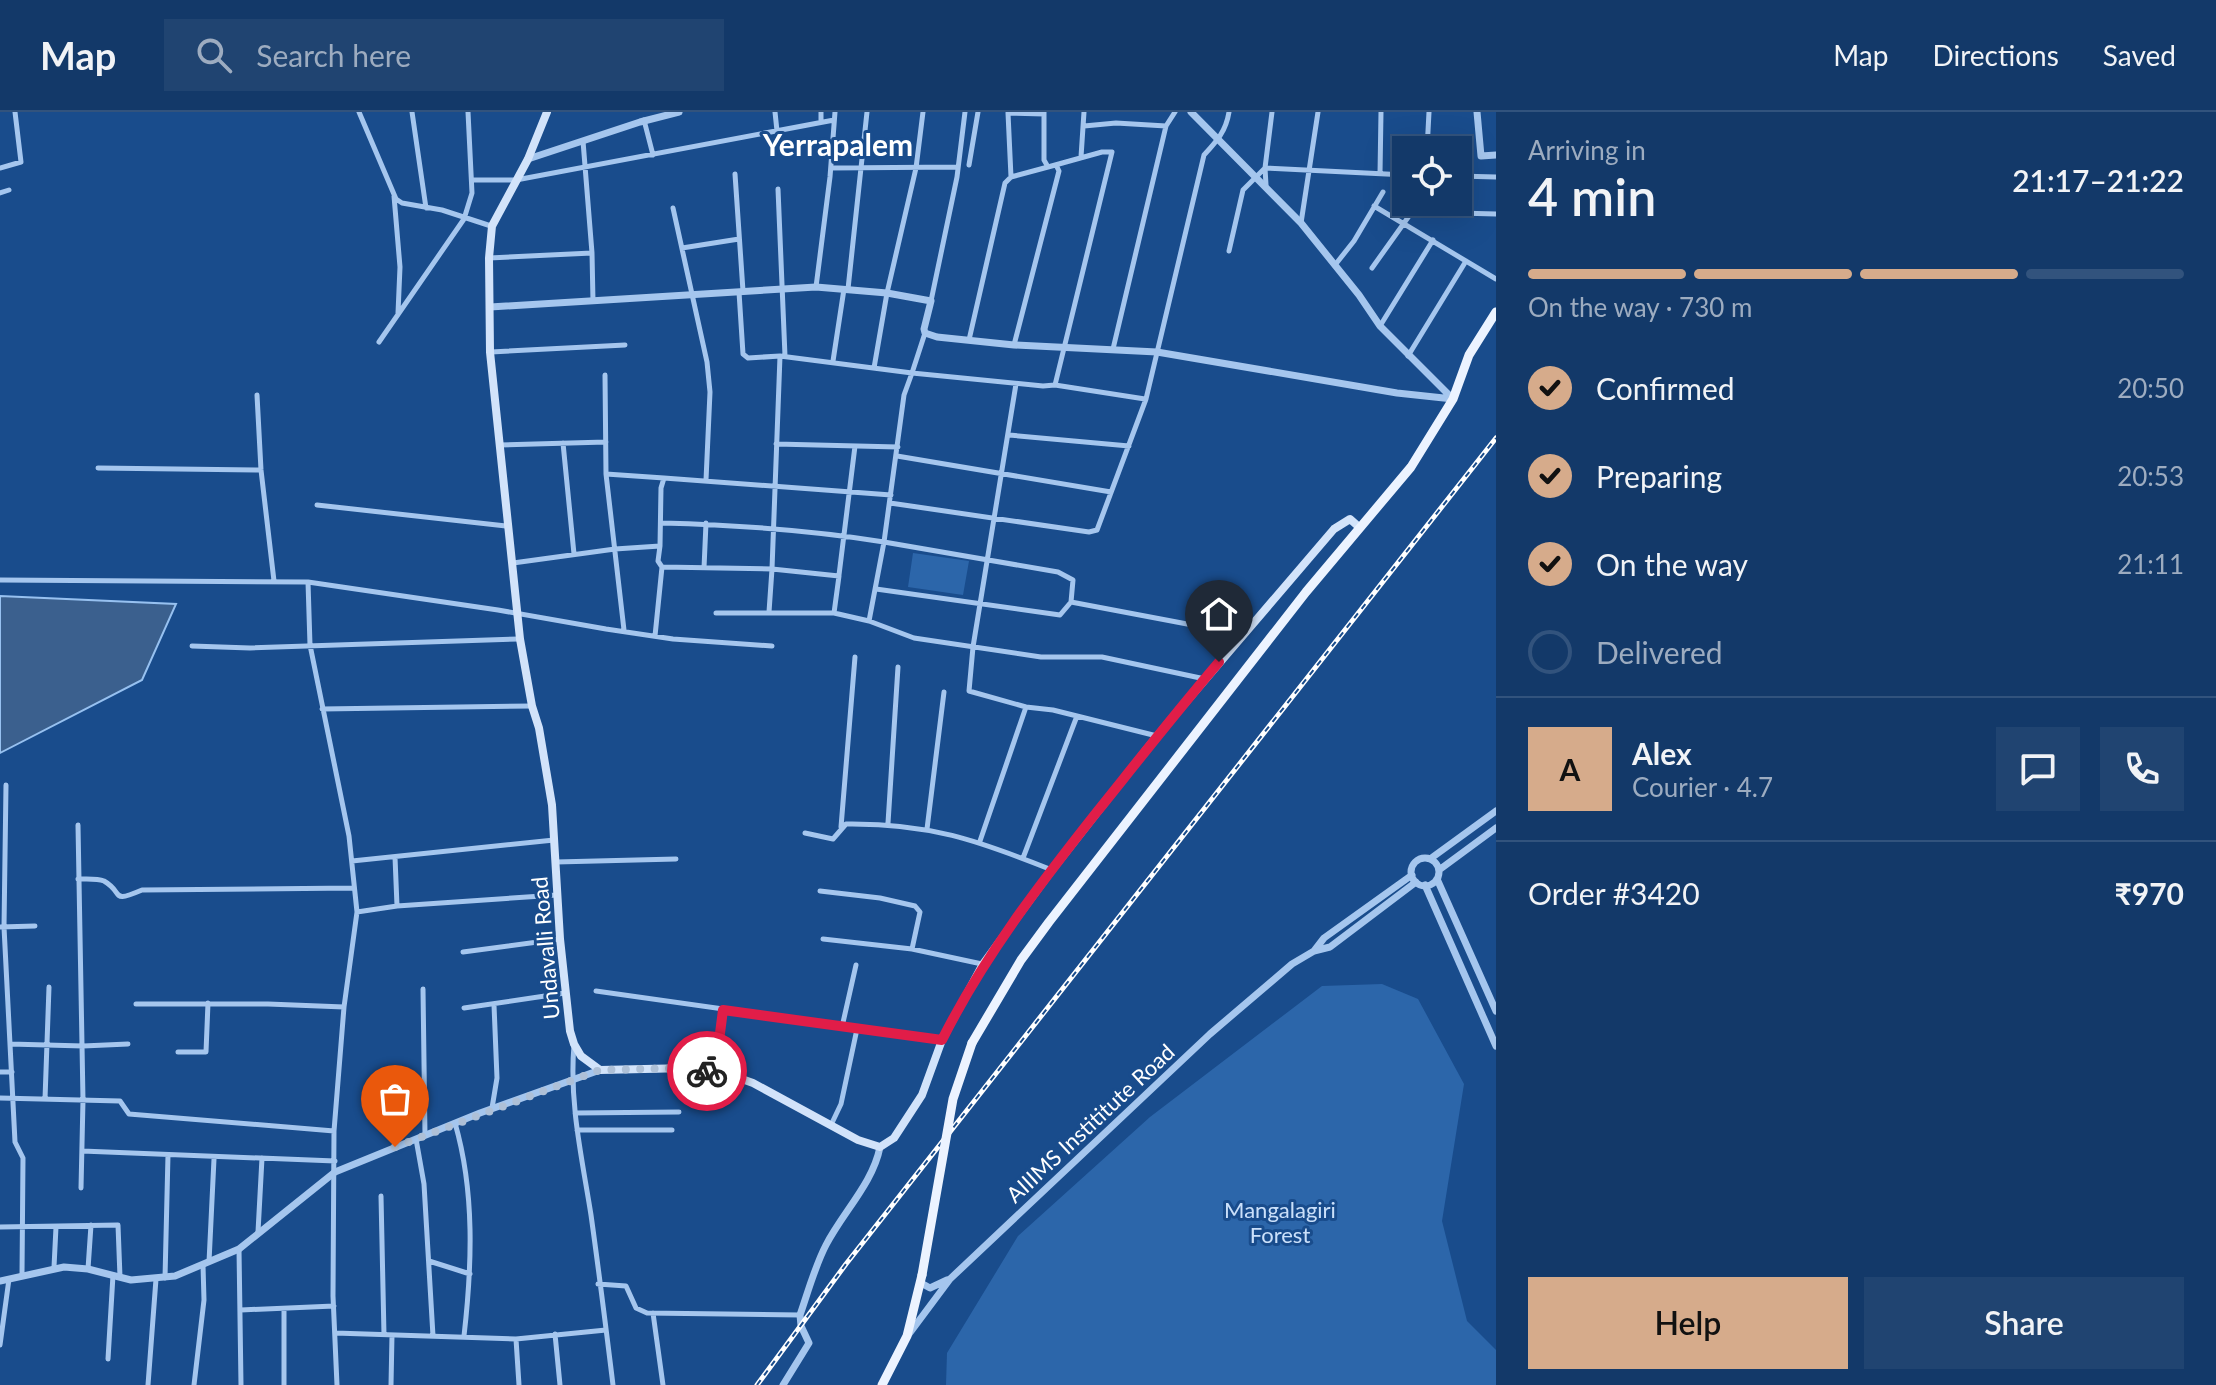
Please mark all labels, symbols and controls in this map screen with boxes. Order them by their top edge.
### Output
search box [164,19,724,91]
text: Map [40,32,116,78]
icon: search [192,33,236,77]
text: Search here [256,37,411,73]
text: Map [1833,38,1888,72]
text: Directions [1932,38,2059,72]
text: Saved [2103,38,2176,72]
district label: Yerrapalem [762,126,913,162]
text: Arriving in [1528,134,1646,166]
map controls [1392,136,1472,216]
button: locate [1392,136,1472,216]
text: 21:17–21:22 [2012,162,2184,198]
text: 4 min [1528,165,1656,227]
text: On the way · 730 m [1528,291,1752,323]
icon: check [1528,366,1572,410]
text: Confirmed [1596,370,1735,406]
text: 20:50 [2117,372,2184,404]
icon: check [1528,454,1572,498]
text: Preparing [1596,458,1722,494]
text: 20:53 [2117,460,2184,492]
icon: check [1528,542,1572,586]
text: On the way [1596,546,1748,582]
text: 21:11 [2117,548,2184,580]
pin [1185,580,1253,662]
icon: home [1197,592,1241,636]
text: Delivered [1596,634,1723,670]
button: chat [1996,727,2080,811]
button: phone [2100,727,2184,811]
text: Alex [1632,735,1692,771]
text: A [1560,751,1580,787]
text: Courier · 4.7 [1632,771,1773,803]
street label: Undavalli Road [525,875,565,1021]
text: Order #3420 [1528,875,1700,911]
text: ₹970 [2114,875,2184,911]
courier [667,1031,747,1111]
street label: AIIIMS Instititute Road [1000,1038,1180,1208]
icon: bike [685,1049,729,1093]
pin [361,1065,429,1147]
icon: bag [373,1077,417,1121]
park label: Mangalagiri Forest [1224,1196,1336,1248]
button: Help [1528,1277,1848,1369]
button: Share [1864,1277,2184,1369]

